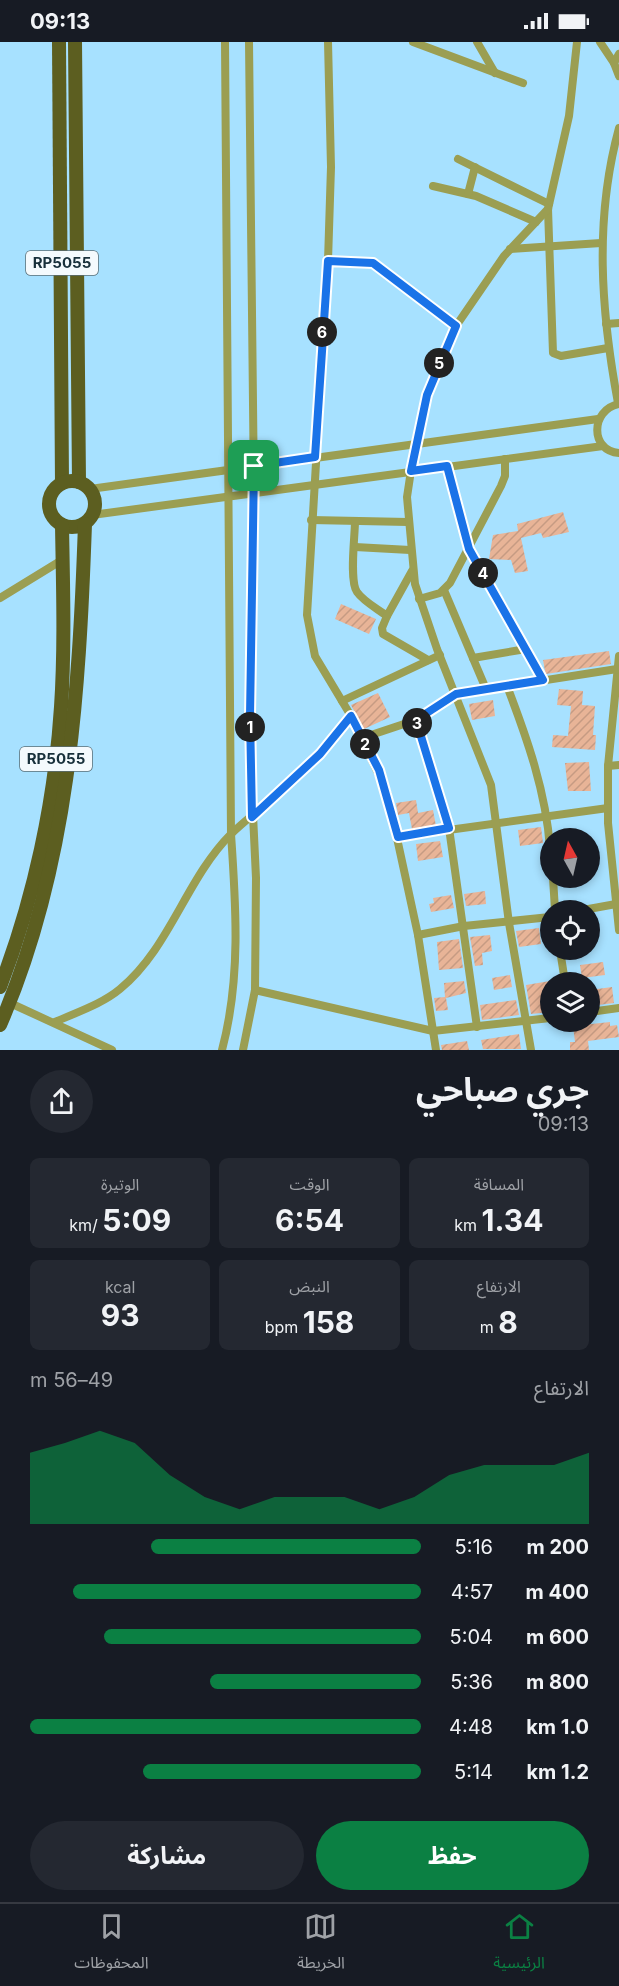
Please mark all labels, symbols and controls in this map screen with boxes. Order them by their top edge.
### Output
text: 09:13 [30,8,90,34]
road number: RP5055 [26,251,98,275]
pin: 6 [307,317,337,347]
text: 6 [317,322,327,342]
pin: 5 [424,348,454,378]
text: 5 [434,353,444,373]
pin [228,440,279,491]
icon: arrive [237,449,270,482]
pin: 4 [468,558,498,588]
text: 4 [478,563,488,583]
pin: 3 [402,708,432,738]
pin: 1 [235,712,265,742]
text: 3 [412,713,422,733]
text: 1 [247,717,253,737]
pin: 2 [350,729,380,759]
text: 2 [360,734,370,754]
road number: RP5055 [20,747,92,771]
north arrow [540,828,600,888]
map controls [540,828,600,1032]
button: locate [540,900,600,960]
button: layers [540,972,600,1032]
text: جري صباحي [416,1069,589,1109]
button: share [30,1070,93,1133]
text: 09:13 [538,1112,589,1136]
text: الوتيرة [101,1174,139,1194]
text: الوقت [289,1174,330,1194]
text: المسافة [474,1174,524,1194]
text: 5:09 [102,1202,171,1238]
text: 6:54 [275,1202,344,1238]
text: 1.34 [482,1202,543,1238]
text: /km [69,1215,102,1235]
text: km [454,1215,482,1235]
text: النبض [289,1276,330,1296]
text: الارتفاع [477,1276,521,1296]
text: kcal [105,1277,135,1297]
text: 93 [101,1297,140,1333]
text: 158 [303,1304,354,1340]
text: 8 [498,1304,518,1340]
text: bpm [265,1317,303,1337]
text: m [480,1317,498,1337]
text: 49–56 m [30,1368,113,1392]
text: الارتفاع [534,1376,589,1400]
text: 5:16 [455,1535,493,1559]
text: 200 m [526,1535,589,1559]
text: 4:57 [451,1580,493,1604]
text: 400 m [525,1580,589,1604]
text: 5:04 [450,1625,493,1649]
text: 600 m [526,1625,589,1649]
text: 5:36 [450,1670,493,1694]
text: 800 m [526,1670,589,1694]
text: 4:48 [449,1715,493,1739]
text: 1.0 km [526,1715,589,1739]
text: 5:14 [454,1760,493,1784]
text: 1.2 km [526,1760,589,1784]
button: مشاركة [30,1821,304,1890]
button: حفظ [316,1821,589,1890]
tab: المحفوظات [74,1910,149,1980]
tab: الخريطة [297,1910,345,1980]
tab: الرئيسية [493,1910,545,1980]

